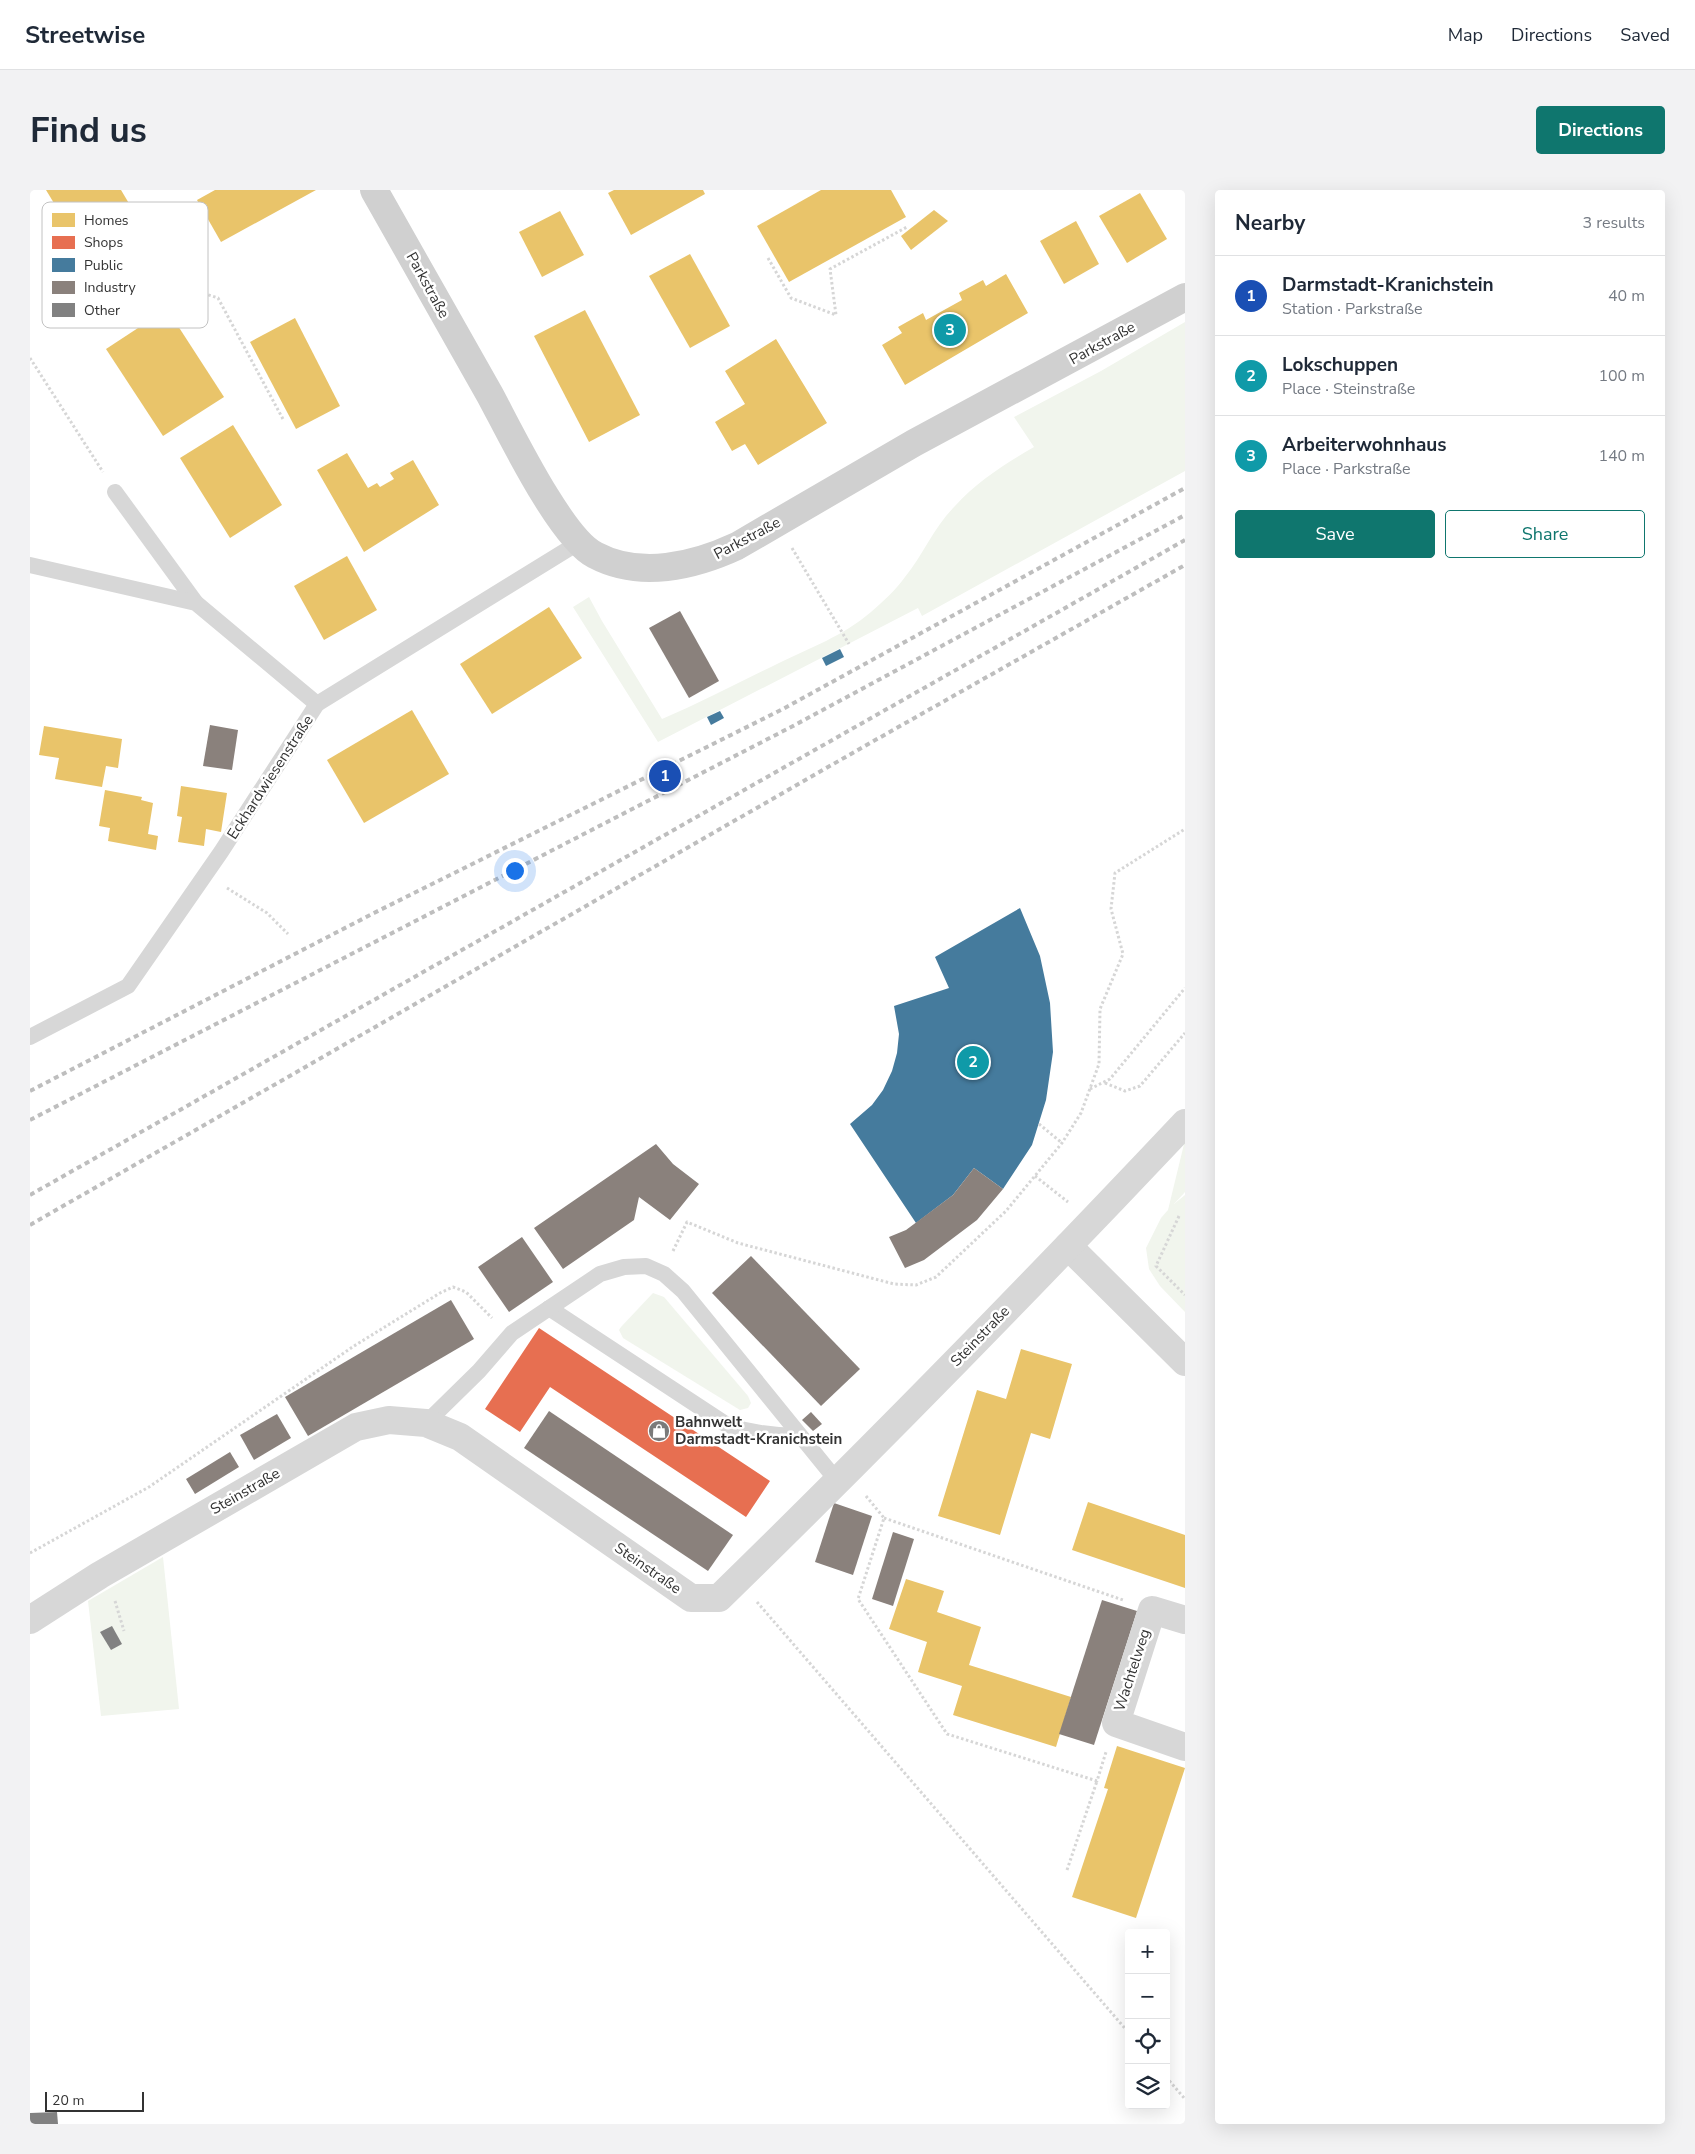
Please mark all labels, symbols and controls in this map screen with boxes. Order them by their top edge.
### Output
text: Streetwise [25,19,145,51]
text: Map [1448,23,1483,47]
text: Directions [1511,23,1592,47]
text: Saved [1620,23,1670,47]
button: Directions [1536,106,1665,154]
text: Find us [30,107,147,154]
legend [42,202,208,328]
text: Nearby [1235,209,1305,237]
text: Homes [84,211,129,230]
text: 3 results [1583,212,1645,234]
text: Shops [84,233,124,252]
street label: Parkstraße [402,248,454,322]
text: Public [84,256,123,275]
text: Darmstadt-Kranichstein [1282,272,1494,298]
text: Industry [84,278,137,297]
text: 1 [1246,285,1256,307]
text: 40 m [1608,285,1645,307]
text: Station · Parkstraße [1282,298,1423,320]
text: Other [84,301,120,320]
pin: 3 [934,311,966,349]
street label: Parkstraße [1065,317,1139,369]
text: Lokschuppen [1282,352,1398,378]
text: 2 [1246,365,1256,387]
text: 100 m [1598,365,1645,387]
text: Place · Steinstraße [1282,378,1415,400]
text: Arbeiterwohnhaus [1282,432,1447,458]
text: 3 [1246,445,1256,467]
text: 140 m [1598,445,1645,467]
text: Place · Parkstraße [1282,458,1410,480]
button: Save [1235,510,1435,558]
button: Share [1445,510,1645,558]
street label: Parkstraße [710,512,784,564]
street label: Eckhardwiesenstraße [222,711,318,843]
pin: 1 [649,757,681,795]
your location [502,858,528,884]
pin: 2 [957,1043,989,1081]
street label: Steinstraße [946,1301,1014,1371]
place label: Bahnwelt Darmstadt-Kranichstein [675,1412,842,1449]
shop icon: Bahnwelt Darmstadt-Kranichstein [647,1419,671,1443]
street label: Steinstraße [207,1463,283,1519]
street label: Steinstraße [611,1538,685,1598]
street label: Wachtelweg [1109,1626,1155,1714]
map controls [1125,1929,1170,2109]
button: + [1125,1929,1170,1974]
button: − [1125,1974,1170,2019]
button: locate [1125,2019,1170,2064]
button: layers [1125,2064,1170,2109]
scale bar [45,2089,144,2112]
text: 20 m [52,2091,84,2110]

